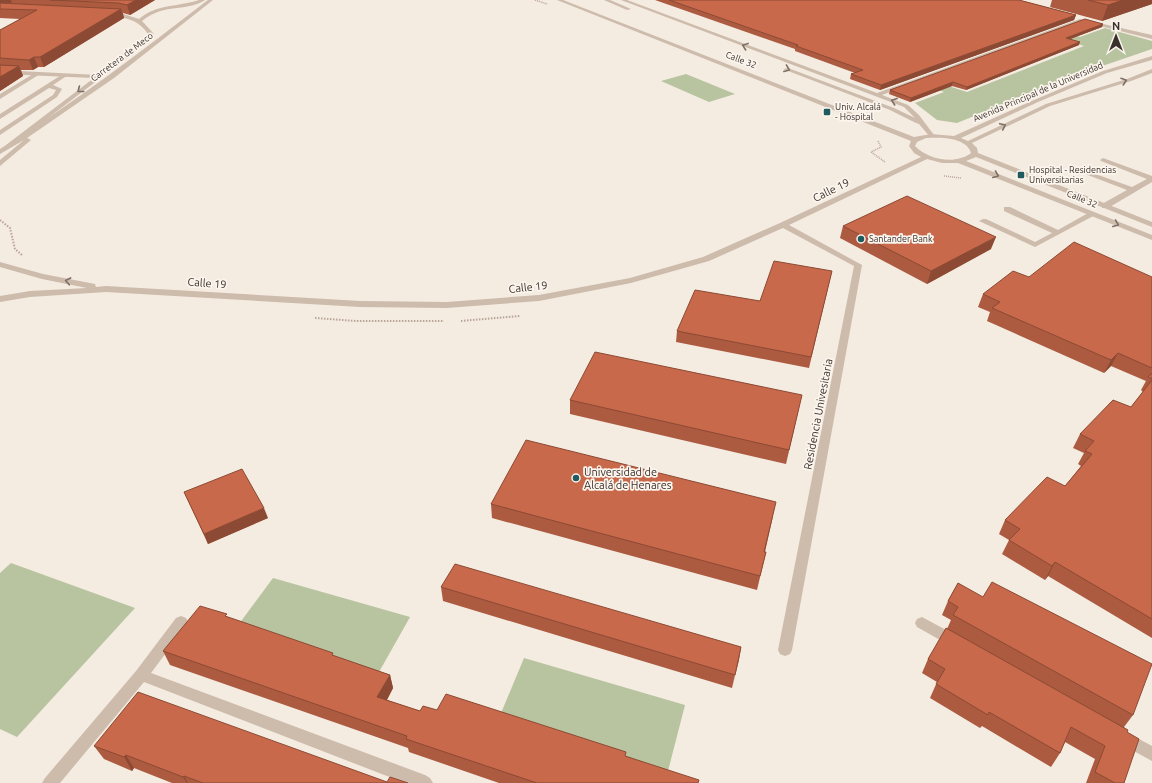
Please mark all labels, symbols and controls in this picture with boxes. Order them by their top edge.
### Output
north arrow [1096,16,1136,56]
text: N [1112,20,1120,32]
street label: Carretera de Meco [89,30,155,84]
one-way arrow [742,42,749,51]
street label: Calle 32 [724,50,758,70]
street label: Avenida Principal de la Universidad [972,60,1104,124]
one-way arrow [783,64,790,72]
one-way arrow [1121,77,1128,86]
one-way arrow [77,85,84,92]
one-way arrow [890,98,897,106]
place label: Univ. Alcalá - Hospital [835,102,881,122]
marker: Univ. Alcalá - Hospital [822,107,832,117]
one-way arrow [998,123,1006,131]
place label: Hospital - Residencias Universitarias [1029,165,1116,185]
marker: Hospital - Residencias Universitarias [1016,170,1026,180]
one-way arrow [992,171,999,179]
street label: Calle 19 [811,176,851,204]
street label: Calle 32 [1065,188,1099,210]
one-way arrow [1112,219,1120,227]
marker: Santander Bank [856,234,866,244]
place label: Santander Bank [869,234,933,244]
street label: Calle 19 [187,276,227,290]
one-way arrow [65,277,71,285]
street label: Calle 19 [508,279,548,295]
street label: Residencia Univesitaria [801,357,835,471]
place label: Universidad de Alcalá de Henares [584,466,672,491]
marker: Universidad de Alcalá de Henares [571,473,581,483]

